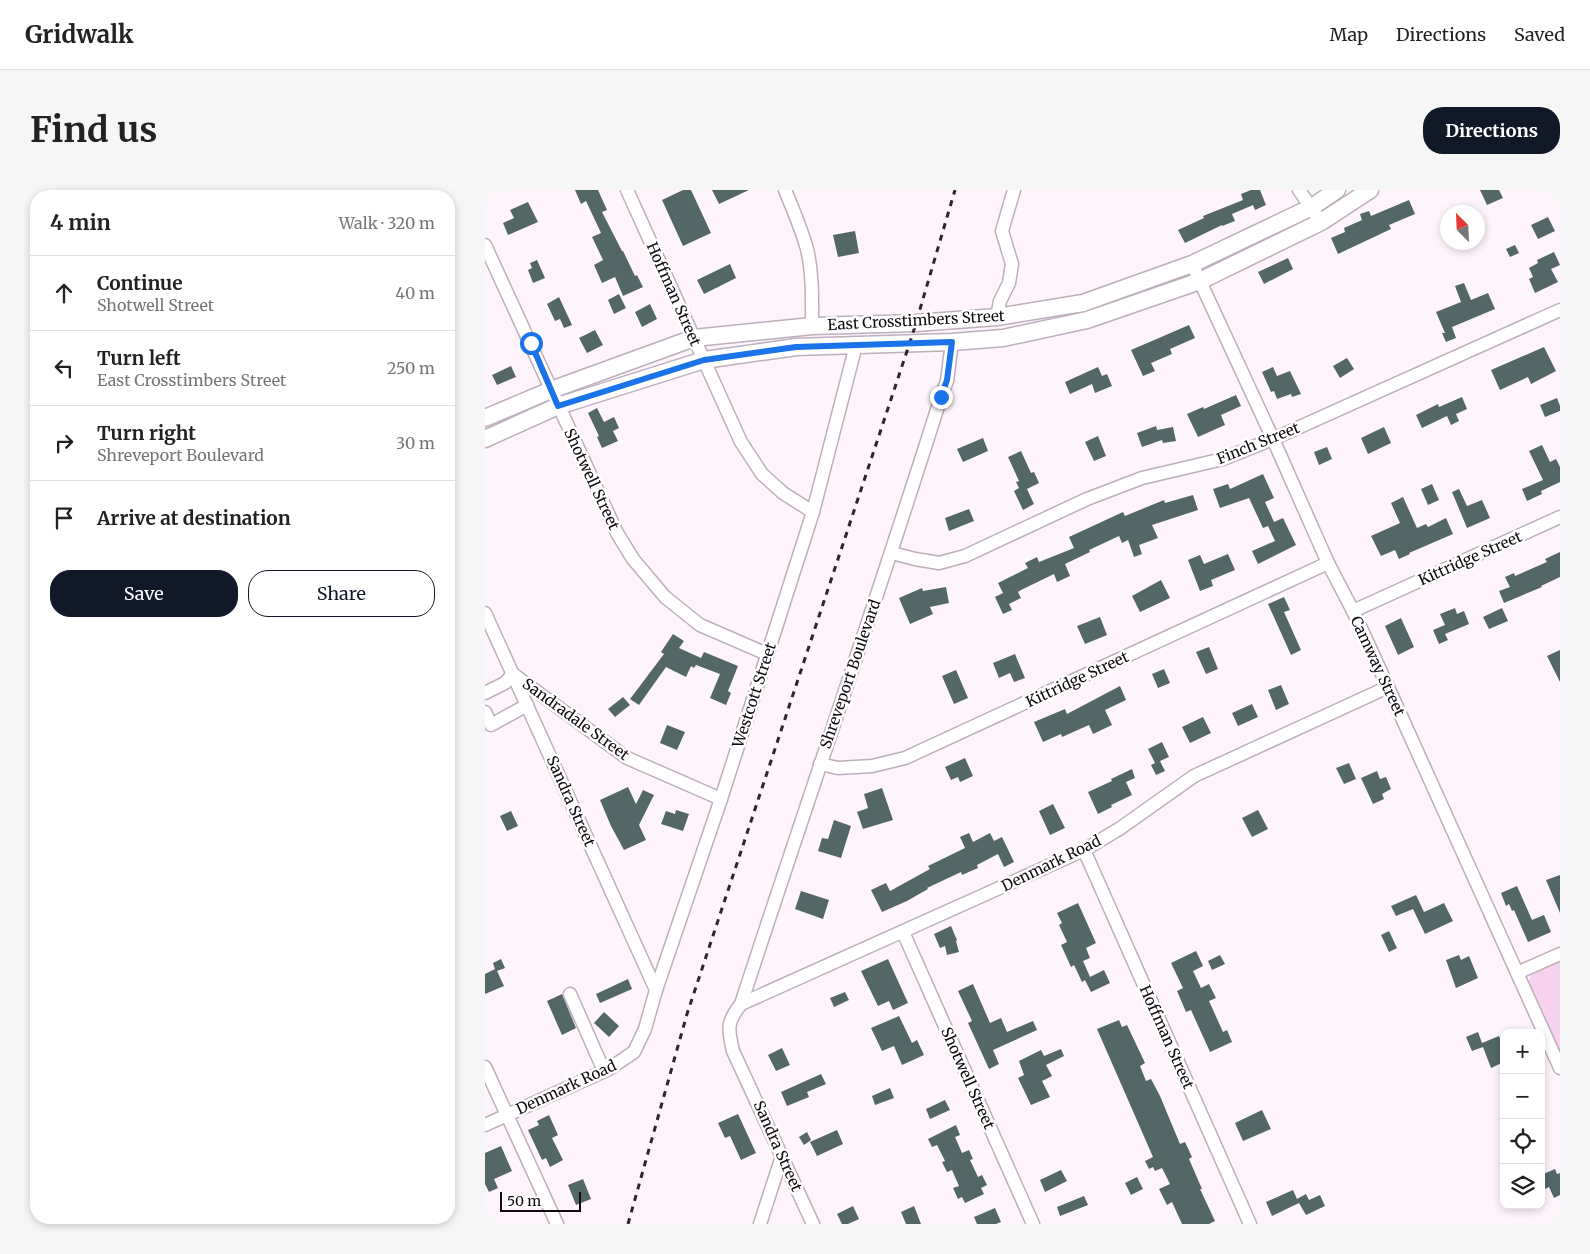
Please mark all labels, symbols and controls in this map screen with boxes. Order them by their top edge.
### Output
text: Gridwalk [25,19,134,50]
text: Map [1330,23,1368,46]
text: Directions [1396,23,1486,46]
text: Saved [1514,23,1565,46]
button: Directions [1423,107,1560,154]
text: Find us [30,108,157,152]
north arrow [1440,205,1485,250]
text: 4 min [50,209,111,236]
text: Walk · 320 m [339,213,435,233]
street label: Hoffman Street [643,239,705,349]
text: Continue [97,271,183,295]
icon: ahead [50,279,78,307]
text: 40 m [395,283,435,303]
text: Shotwell Street [97,295,214,315]
street label: East Crosstimbers Street [827,306,1005,334]
route start [520,332,543,355]
text: Turn left [97,346,181,370]
icon: left [50,354,78,382]
text: 250 m [387,358,435,378]
text: East Crosstimbers Street [97,370,286,390]
route end [930,386,953,409]
street label: Finch Street [1214,418,1302,468]
text: Turn right [97,421,196,445]
street label: Shotwell Street [560,425,624,533]
icon: right [50,429,78,457]
text: 30 m [396,433,435,453]
text: Shreveport Boulevard [97,445,264,465]
icon: arrive [50,504,78,532]
text: Arrive at destination [97,506,291,530]
street label: Kittridge Street [1415,527,1525,589]
button: Save [50,570,238,617]
button: Share [248,570,435,617]
street label: Shreveport Boulevard [816,597,884,751]
street label: Camway Street [1347,613,1410,719]
street label: Westcott Street [728,640,780,751]
street label: Kittridge Street [1023,647,1132,711]
street label: Sandradale Street [519,674,633,764]
street label: Sandra Street [543,753,600,849]
street label: Denmark Road [998,831,1104,895]
street label: Hoffman Street [1136,982,1198,1092]
street label: Shotwell Street [937,1024,999,1132]
map controls [1500,1029,1545,1209]
button: + [1500,1029,1545,1074]
street label: Denmark Road [513,1056,619,1118]
button: − [1500,1074,1545,1119]
street label: Sandra Street [750,1098,807,1194]
button: locate [1500,1119,1545,1164]
button: layers [1500,1164,1545,1209]
scale bar [500,1189,581,1212]
text: 50 m [507,1192,541,1210]

